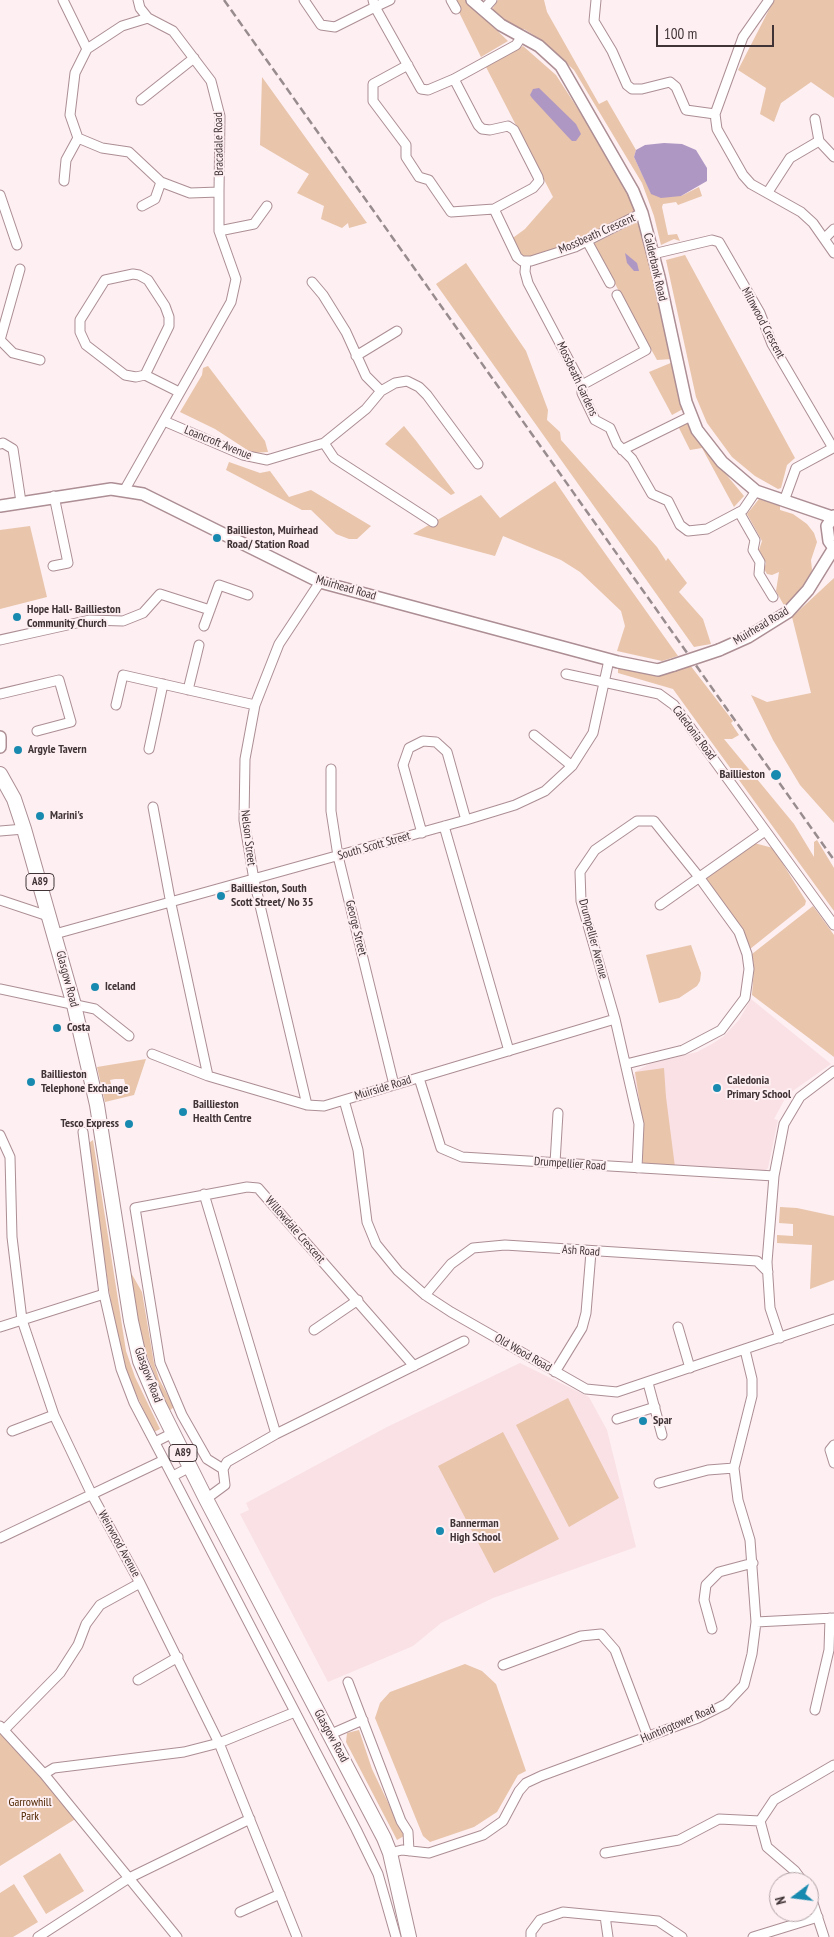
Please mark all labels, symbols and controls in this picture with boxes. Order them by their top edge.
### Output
scale bar [659,15,776,47]
text: 100 m [664,24,697,43]
street label: Bracadale Road [211,112,227,176]
street label: Mossbeath Crescent [556,211,638,257]
street label: Calderbank Road [640,232,670,302]
street label: Milnwood Crescent [738,285,788,361]
street label: Mossbeath Gardens [553,339,601,419]
street label: Loancroft Avenue [182,423,254,463]
place label: Baillieston, Muirhead Road/ Station Road [227,524,318,552]
marker: Baillieston, Muirhead Road/ Station Road [211,532,223,544]
street label: Muirhead Road [314,573,378,603]
place label: Hope Hall- Baillieston Community Church [27,603,121,631]
street label: Muirhead Road [731,604,791,648]
marker: Hope Hall- Baillieston Community Church [11,611,23,623]
street label: Caledonia Road [669,703,719,763]
place label: Argyle Tavern [28,743,87,757]
marker: Argyle Tavern [12,744,24,756]
place label: Baillieston [719,768,765,782]
marker: Baillieston [769,768,783,782]
place label: Marini's [50,809,83,823]
street label: Nelson Street [237,809,259,867]
marker: Marini's [34,810,46,822]
street label: South Scott Street [336,829,412,863]
road number: A89 [26,874,54,890]
place label: Baillieston, South Scott Street/ No 35 [231,882,313,910]
marker: Baillieston, South Scott Street/ No 35 [215,890,227,902]
street label: Drumpellier Avenue [575,897,611,981]
street label: George Street [342,899,370,957]
street label: Glasgow Road [53,949,81,1009]
place label: Iceland [105,980,136,994]
marker: Iceland [89,981,101,993]
place label: Costa [67,1021,90,1035]
marker: Costa [51,1022,63,1034]
place label: Baillieston Telephone Exchange [41,1068,128,1096]
street label: Muirside Road [353,1073,413,1103]
place label: Caledonia Primary School [727,1074,791,1102]
marker: Baillieston Telephone Exchange [25,1076,37,1088]
marker: Caledonia Primary School [711,1082,723,1094]
place label: Baillieston Health Centre [193,1098,252,1126]
marker: Baillieston Health Centre [177,1106,189,1118]
place label: Tesco Express [61,1117,119,1131]
marker: Tesco Express [123,1118,135,1130]
street label: Drumpellier Road [533,1154,607,1174]
street label: Willowdale Crescent [262,1194,328,1266]
street label: Ash Road [562,1242,600,1260]
street label: Old Wood Road [492,1331,554,1375]
street label: Glasgow Road [131,1345,165,1405]
place label: Spar [653,1414,672,1428]
marker: Spar [637,1415,649,1427]
road number: A89 [169,1445,197,1462]
street label: Weirwood Avenue [95,1508,143,1580]
place label: Bannerman High School [450,1517,501,1545]
marker: Bannerman High School [434,1525,446,1537]
street label: Huntingtower Road [638,1702,718,1746]
street label: Glasgow Road [311,1707,351,1765]
park label: Garrowhill Park [9,1796,51,1824]
north arrow [769,1872,819,1922]
text: N [771,1895,790,1907]

